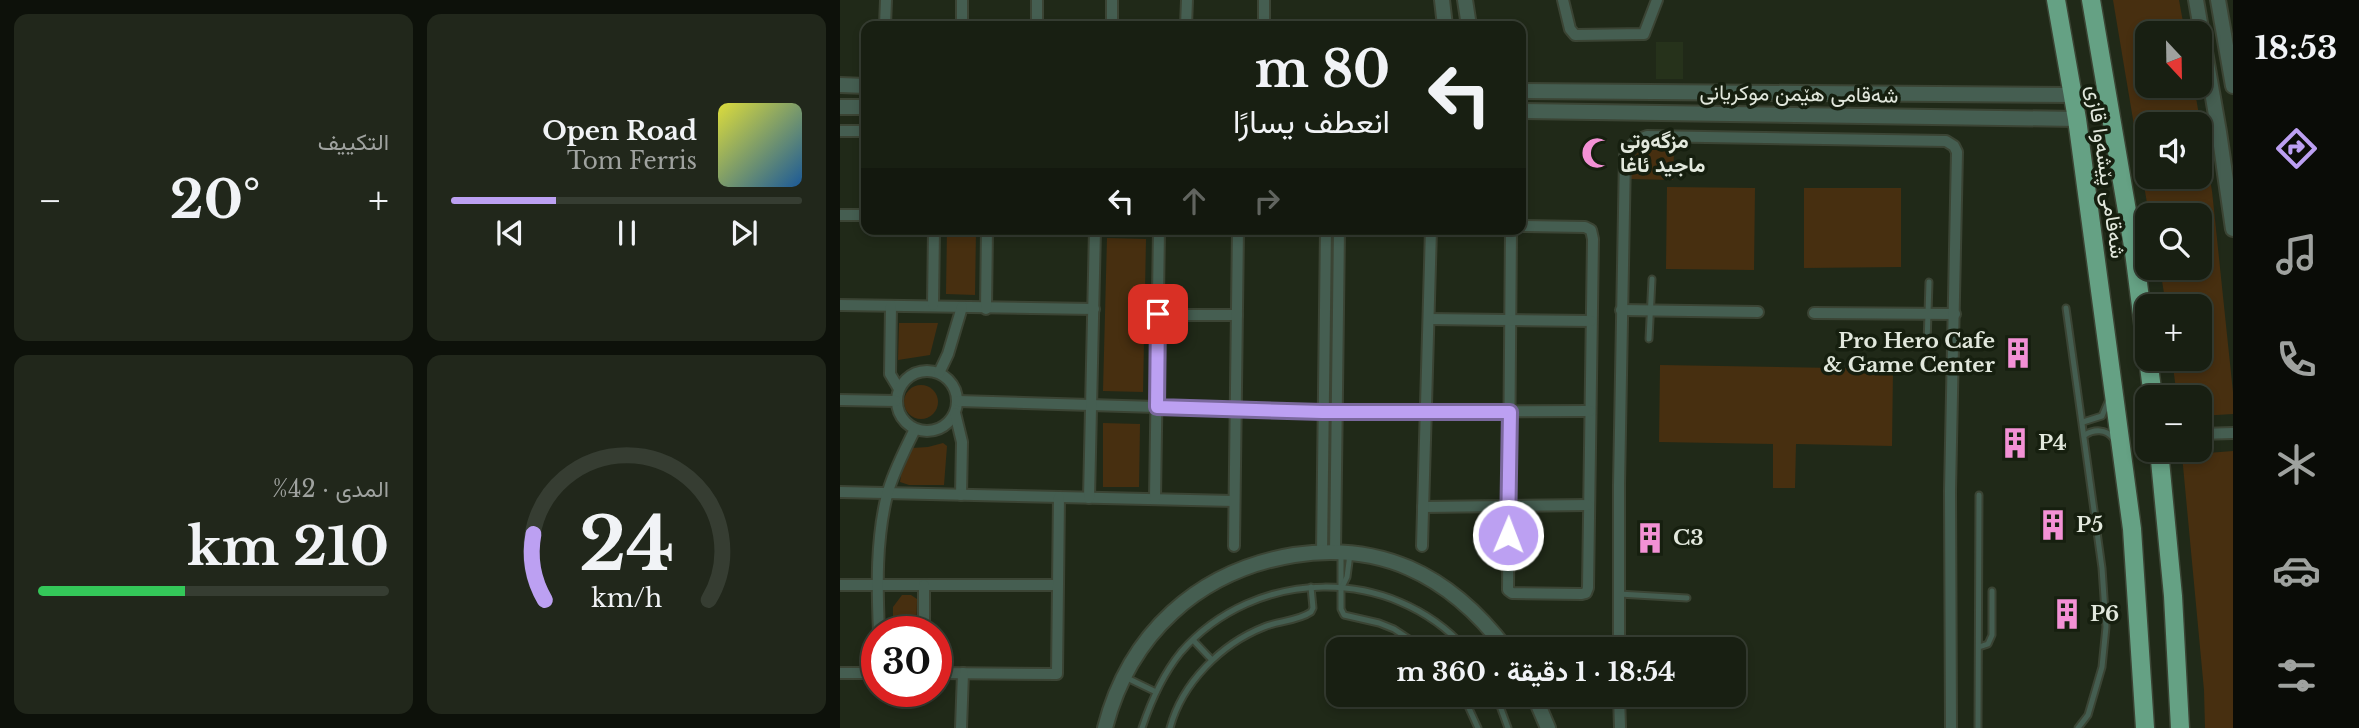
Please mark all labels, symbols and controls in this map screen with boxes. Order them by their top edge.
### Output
north arrow [2135,21,2212,98]
map controls [2135,21,2212,462]
text: 18:53 [2255,28,2337,68]
text: 80 m [1255,39,1390,100]
icon: left [1414,49,1505,140]
street label: شەقامی هێمن موکریانی [1699,79,1899,109]
street label: شەقامی پێشەوا قازی [2080,84,2131,260]
text: انعطف يسارًا [1233,102,1390,142]
button: sound [2135,112,2212,189]
text: Open Road [542,115,697,147]
icon: directions [2272,124,2321,173]
text: التكييف [318,128,389,156]
place label: مزگەوتی ماجید ئاغا [1620,128,1705,178]
mosque icon: مزگەوتی ماجید ئاغا [1580,136,1614,170]
text: Tom Ferris [567,147,697,175]
text: 20° [170,168,260,232]
text: − [38,177,62,224]
text: + [368,177,389,224]
icon: left [1102,182,1140,220]
icon: ahead [1175,182,1213,220]
icon: right [1248,182,1286,220]
button: search [2135,203,2212,280]
icon: previous [491,214,529,252]
icon: pause [608,214,646,252]
icon: next [725,214,763,252]
icon: music [2272,230,2321,279]
pin [1128,284,1188,344]
button: + [2135,294,2212,371]
icon: arrive [1139,295,1177,333]
place label: Pro Hero Cafe & Game Center [1824,328,1996,378]
icon: phone [2272,335,2321,384]
building icon: Pro Hero Cafe & Game Center [2001,336,2035,370]
button: − [2135,385,2212,462]
building icon: P4 [1998,426,2032,460]
place label: P4 [2038,430,2067,456]
icon: climate [2272,440,2321,489]
text: المدى · 42% [273,475,389,503]
position arrow [1471,498,1545,572]
text: 24 [579,500,674,591]
building icon: P5 [2036,508,2070,542]
place label: P5 [2076,512,2103,538]
text: 210 km [187,515,389,579]
building icon: C3 [1633,521,1667,555]
place label: C3 [1673,525,1704,551]
icon: car [2272,546,2321,595]
text: km/h [591,583,662,614]
building icon: P6 [2050,597,2084,631]
place label: P6 [2090,601,2119,627]
speed limit sign: 30 [861,616,952,707]
icon: filters [2272,651,2321,700]
text: 18:54 · 1 دقيقة · 360 m [1396,656,1676,688]

